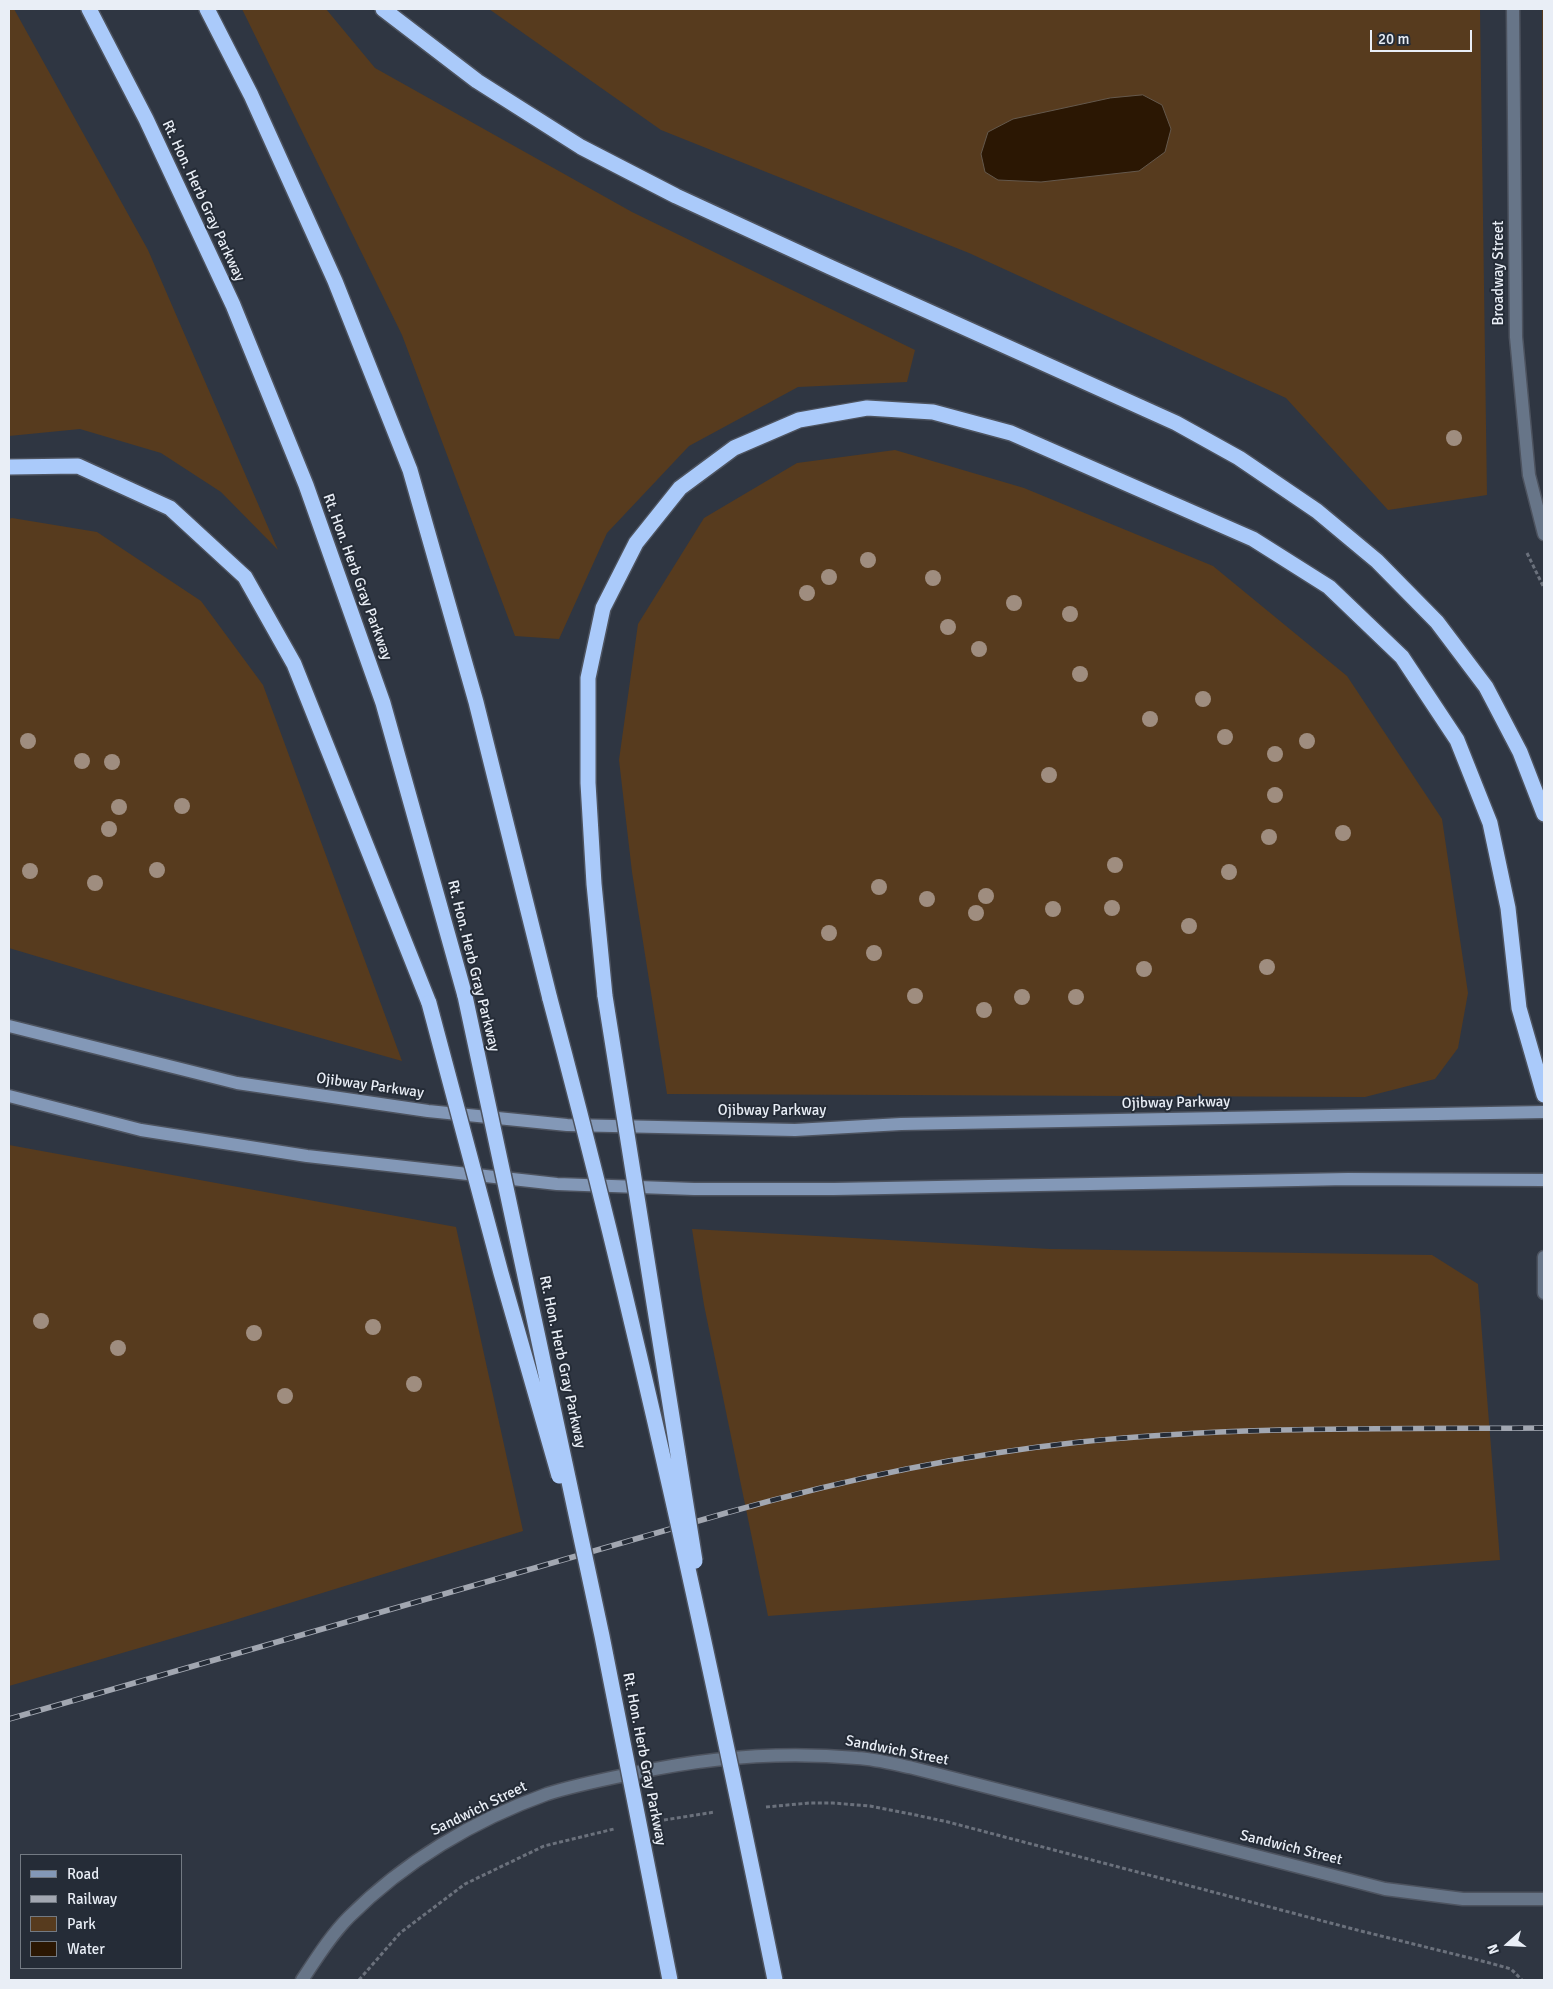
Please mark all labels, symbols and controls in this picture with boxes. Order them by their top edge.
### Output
scale bar [1373,20,1476,52]
text: 20 m [1378,30,1409,48]
street label: Rt. Hon. Herb Gray Parkway [158,117,248,285]
street label: Broadway Street [1490,221,1508,325]
street label: Rt. Hon. Herb Gray Parkway [318,491,396,663]
street label: Rt. Hon. Herb Gray Parkway [443,878,503,1054]
street label: Ojibway Parkway [315,1070,425,1102]
street label: Ojibway Parkway [1122,1093,1230,1113]
street label: Ojibway Parkway [718,1102,826,1120]
street label: Rt. Hon. Herb Gray Parkway [535,1274,589,1450]
street label: Rt. Hon. Herb Gray Parkway [618,1671,670,1847]
street label: Sandwich Street [844,1732,950,1770]
street label: Sandwich Street [428,1778,530,1840]
street label: Sandwich Street [1238,1827,1344,1869]
legend [20,1854,182,1969]
text: Road [67,1865,99,1883]
text: Railway [67,1890,117,1908]
text: Park [67,1915,96,1933]
north arrow [1483,1919,1533,1969]
text: Water [67,1940,105,1958]
text: N [1484,1942,1503,1956]

